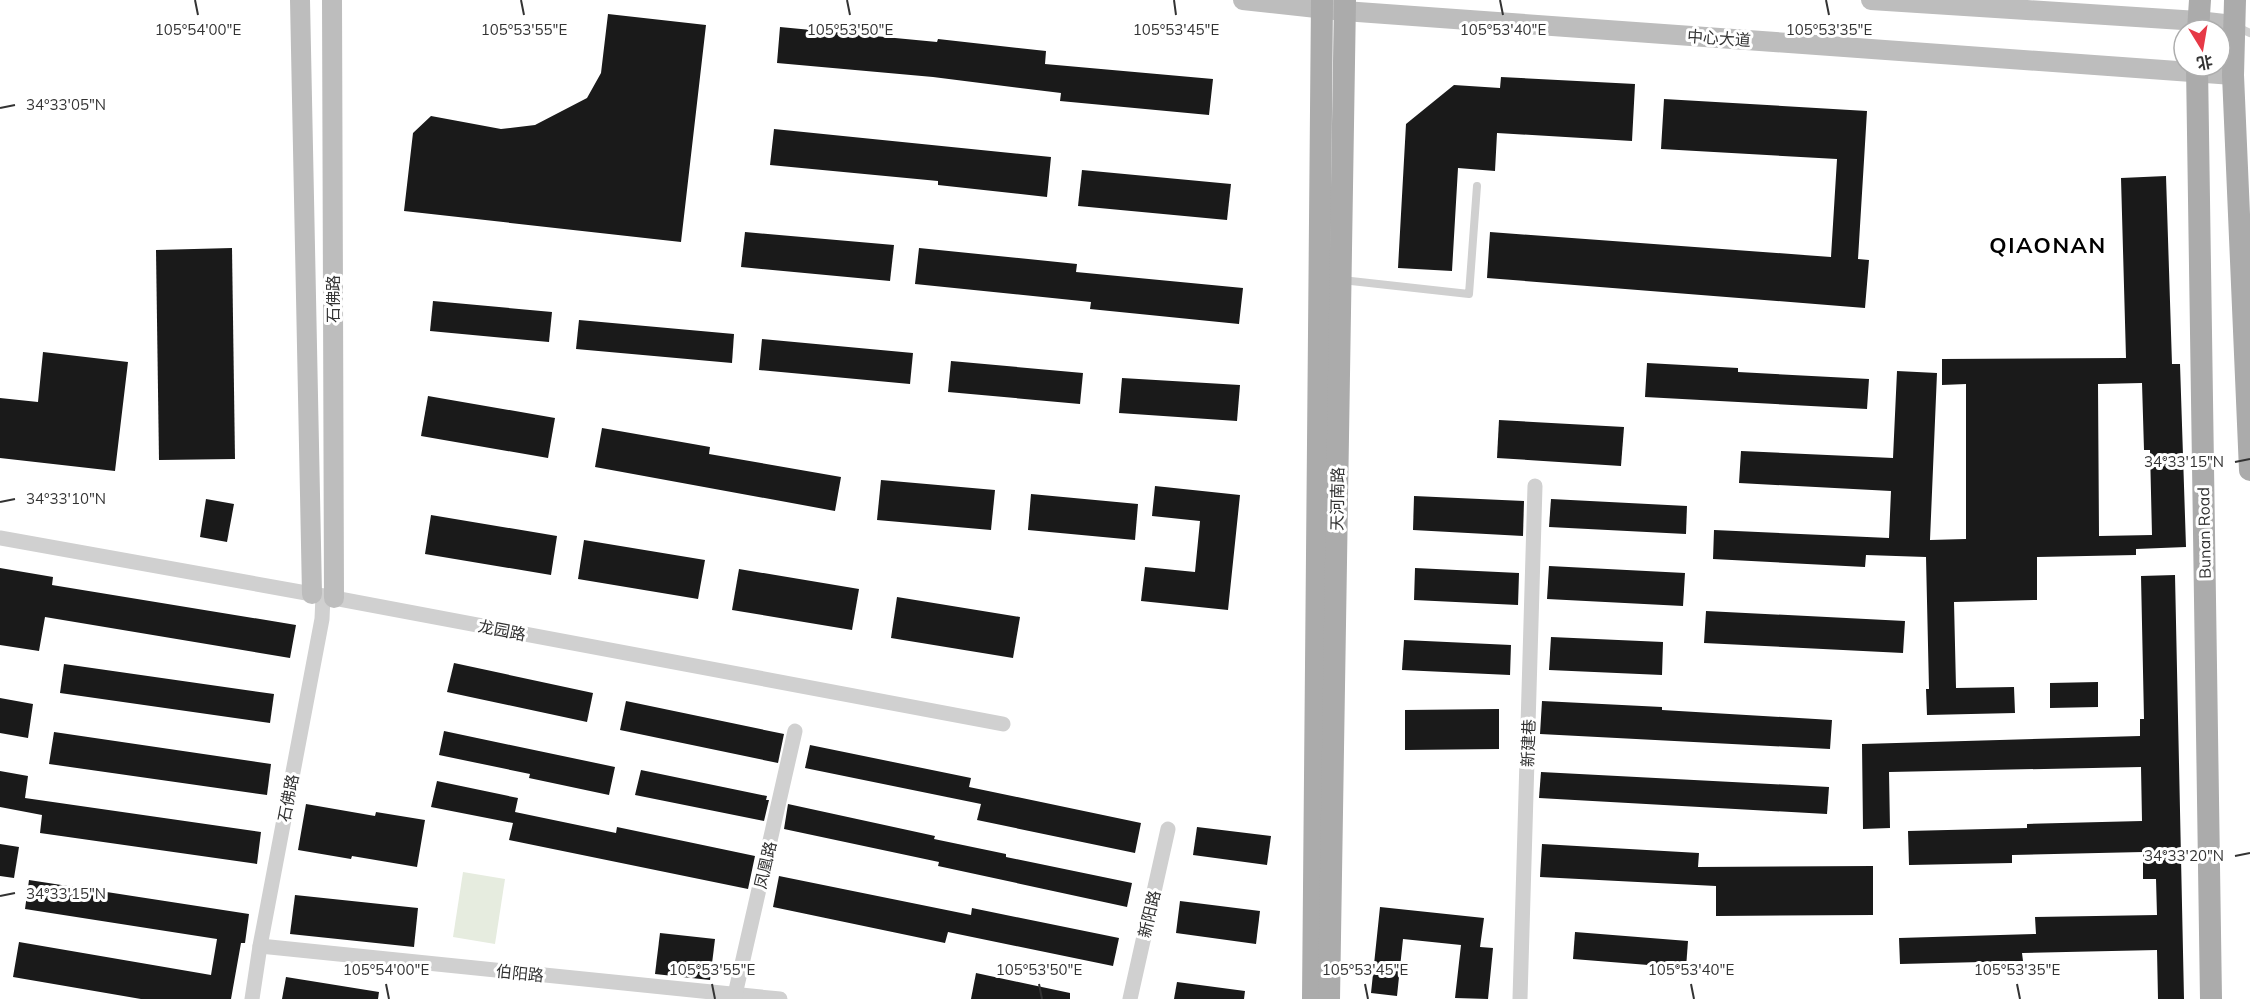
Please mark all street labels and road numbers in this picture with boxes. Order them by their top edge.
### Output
street label: 中心大道 [1686,26,1752,50]
street label: 石佛路 [323,275,343,323]
street label: 天河南路 [1326,467,1348,531]
street label: Bunan Road [2193,487,2215,579]
street label: 龙园路 [477,616,527,644]
street label: 新建巷 [1517,719,1539,767]
street label: 石佛路 [274,773,302,823]
street label: 凤凰路 [750,839,780,891]
street label: 新阳路 [1134,888,1164,940]
street label: 伯阳路 [495,961,545,985]

